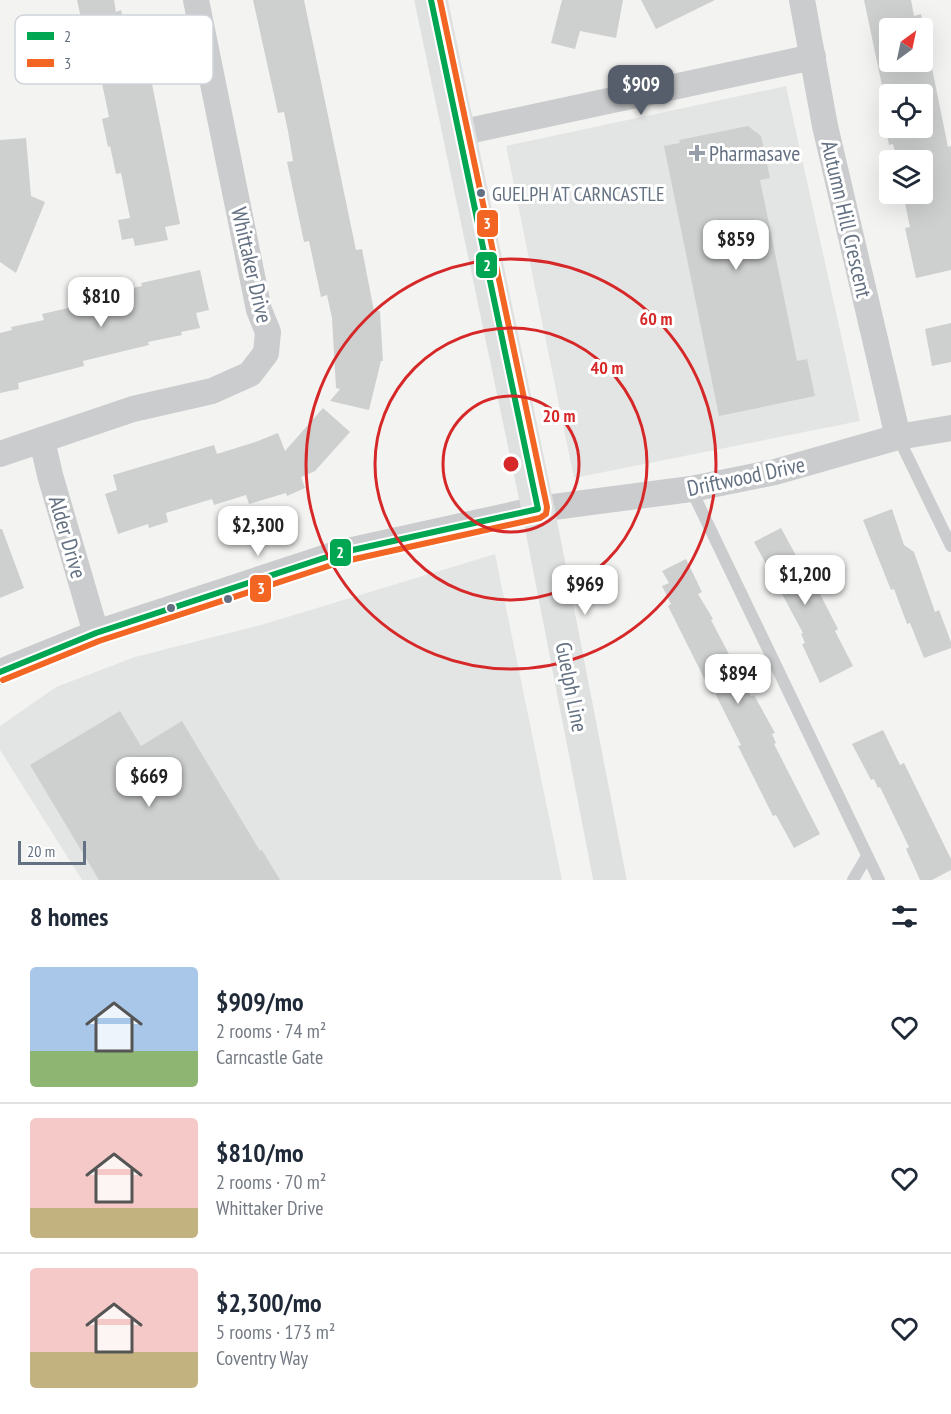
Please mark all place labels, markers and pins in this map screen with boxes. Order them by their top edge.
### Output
pin: $909 [605,65,677,116]
place label: Pharmasave [709,139,800,167]
marker: Pharmasave [690,146,704,160]
place label: GUELPH AT CARNCASTLE [492,181,664,207]
marker: GUELPH AT CARNCASTLE [475,187,487,199]
pin: $859 [700,220,772,271]
pin: $810 [65,277,137,328]
centre of rings [501,454,521,474]
pin: $2,300 [209,506,307,557]
pin: $1,200 [756,555,854,606]
pin: $969 [549,565,621,616]
unlabelled marker [222,593,234,605]
unlabelled marker [165,602,177,614]
pin: $894 [702,654,774,705]
pin: $669 [113,757,185,808]

